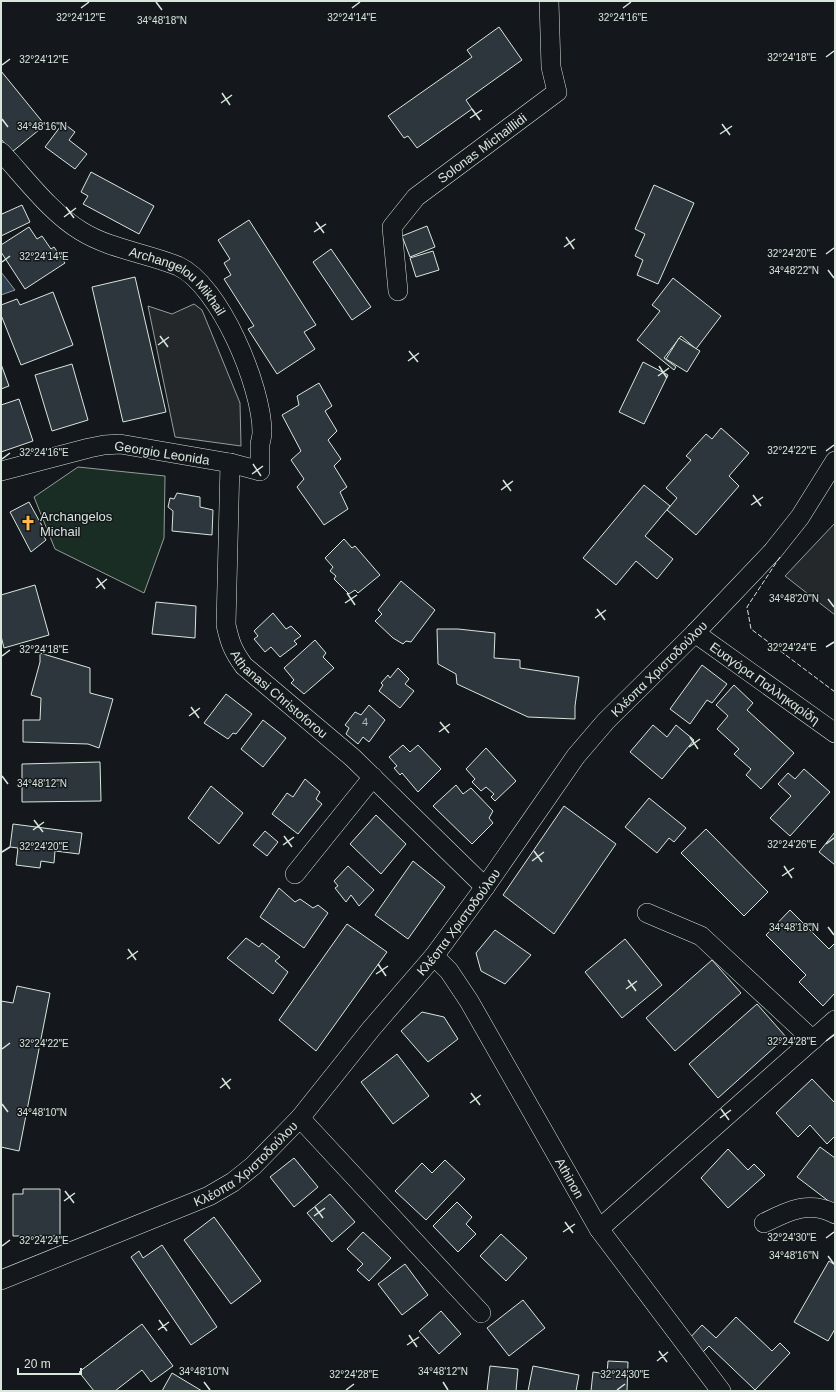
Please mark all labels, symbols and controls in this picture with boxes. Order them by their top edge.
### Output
text: 32°24'12"E [56,12,106,23]
text: 32°24'14"E [327,12,377,23]
text: 32°24'16"E [598,12,648,23]
text: 34°48'18"N [137,15,187,26]
text: 32°24'18"E [767,52,817,63]
text: 32°24'12"E [19,54,69,65]
street label: Solonas Michaillidi [435,110,529,186]
text: 34°48'16"N [17,121,67,132]
street label: Archangelou Mikhail [128,244,229,318]
text: 32°24'20"E [767,248,817,259]
text: 32°24'14"E [19,251,69,262]
text: 34°48'22"N [769,265,819,276]
street label: Georgio Leonida [113,438,211,468]
text: 32°24'22"E [767,445,817,456]
text: 32°24'16"E [19,447,69,458]
place label: Archangelos Michail [40,509,113,539]
church icon: Archangelos Michail [19,514,37,532]
text: 34°48'20"N [769,593,819,604]
street label: Κλέοπα Χριστοδούλου [608,618,710,719]
street label: Ευαγόρα Παλληκαρίδη [707,639,823,727]
text: 32°24'24"E [767,642,817,653]
text: 32°24'18"E [19,644,69,655]
street label: Athanasi Christoforou [228,647,331,741]
house number: 4 [362,716,368,728]
text: 34°48'12"N [17,778,67,789]
text: 32°24'26"E [767,839,817,850]
text: 32°24'20"E [19,841,69,852]
street label: Κλέοπα Χριστοδούλου [413,866,503,978]
text: 34°48'18"N [769,922,819,933]
text: 32°24'28"E [767,1036,817,1047]
text: 32°24'22"E [19,1038,69,1049]
text: 34°48'10"N [17,1107,67,1118]
street label: Κλέοπα Χριστοδούλου [191,1118,300,1209]
street label: Athinon [552,1155,587,1201]
text: 32°24'30"E [767,1232,817,1243]
text: 32°24'24"E [19,1235,69,1246]
text: 34°48'16"N [769,1250,819,1261]
scale bar [18,1350,81,1376]
text: 20 m [24,1357,51,1371]
text: 34°48'10"N [179,1366,229,1377]
text: 34°48'12"N [418,1366,468,1377]
text: 32°24'28"E [329,1369,379,1380]
text: 32°24'30"E [600,1369,650,1380]

